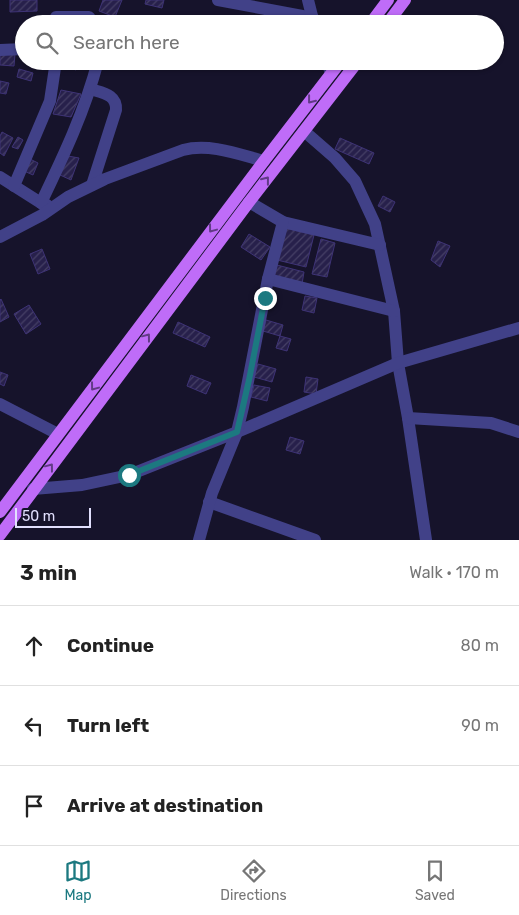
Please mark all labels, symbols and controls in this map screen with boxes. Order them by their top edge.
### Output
search box [15,15,504,70]
icon: search [33,29,61,57]
text: Search here [73,31,180,54]
one-way arrow [309,94,317,103]
one-way arrow [261,177,269,186]
one-way arrow [210,223,218,232]
route end [254,287,277,310]
one-way arrow [142,334,150,343]
one-way arrow [91,381,99,390]
one-way arrow [44,463,53,473]
route start [118,464,141,487]
scale bar [15,505,91,528]
text: 50 m [22,508,55,525]
text: 3 min [20,560,77,585]
text: Walk · 170 m [409,563,499,582]
icon: ahead [20,632,48,660]
text: Continue [67,634,154,657]
text: 80 m [461,636,499,655]
icon: left [20,712,48,740]
text: Turn left [67,714,149,737]
text: 90 m [461,716,499,735]
icon: arrive [20,792,48,820]
text: Arrive at destination [67,794,263,817]
tab: Map [64,857,92,904]
tab: Directions [220,857,287,904]
tab: Saved [415,857,455,904]

